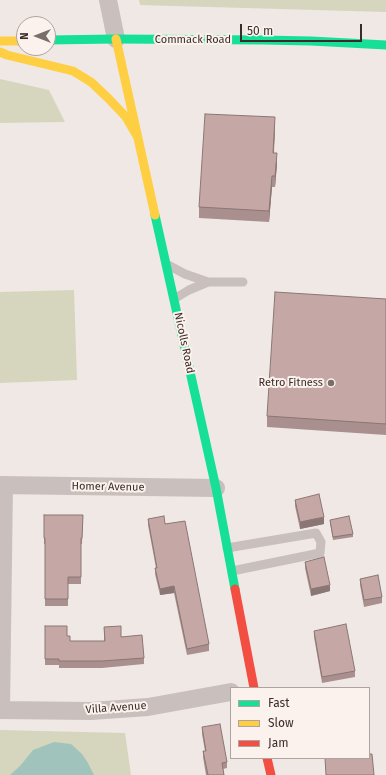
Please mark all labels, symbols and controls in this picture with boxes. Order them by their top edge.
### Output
north arrow [16,16,56,56]
scale bar [242,16,364,42]
text: 50 m [247,24,273,38]
text: N [18,32,31,40]
street label: Commack Road [155,33,231,47]
street label: Nicolls Road [171,311,197,375]
place label: Retro Fitness [259,376,323,390]
marker: Retro Fitness [326,378,336,388]
street label: Homer Avenue [71,480,145,494]
legend [230,687,370,759]
text: Fast [268,696,290,710]
street label: Villa Avenue [85,699,147,717]
text: Slow [268,716,294,730]
text: Jam [268,736,288,750]

